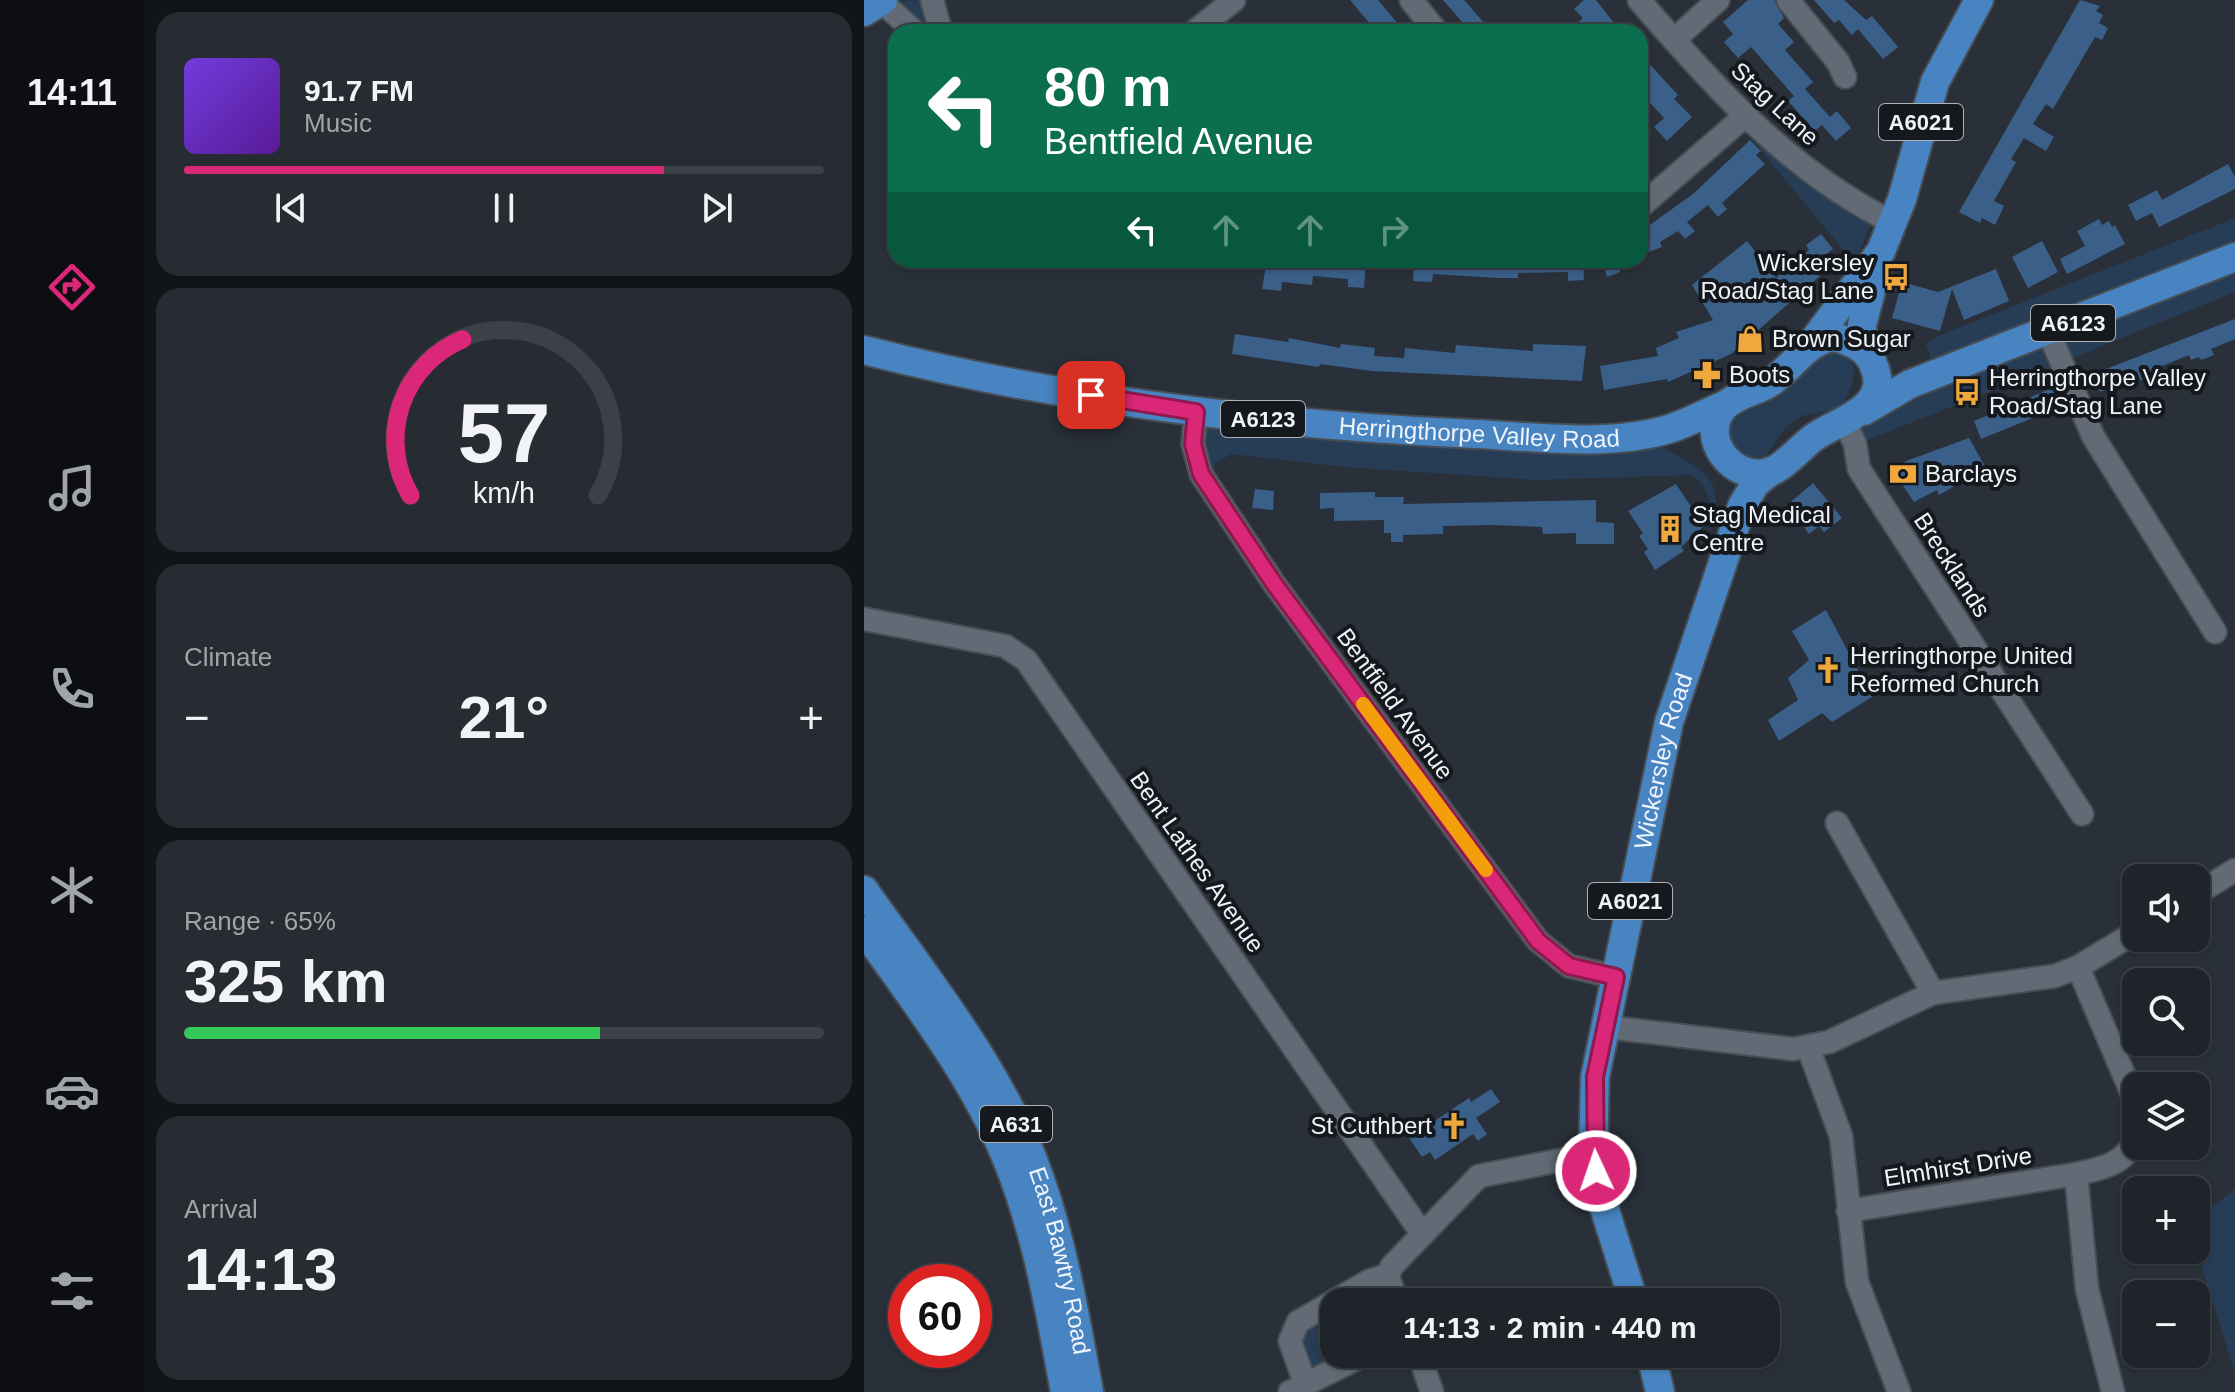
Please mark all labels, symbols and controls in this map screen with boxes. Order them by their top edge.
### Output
text: 80 m [1044,55,1172,118]
icon: left [912,56,1016,160]
street label: Stag Lane [1726,56,1825,151]
text: 14:11 [27,72,117,113]
text: 91.7 FM [304,74,414,107]
road number: A6021 [1879,104,1963,140]
text: Music [304,108,372,138]
text: Bentfield Avenue [1044,121,1314,162]
icon: previous [269,186,313,230]
icon: pause [482,186,526,230]
icon: next [695,186,739,230]
icon: left [1120,208,1164,252]
icon: ahead [1204,208,1248,252]
icon: ahead [1288,208,1332,252]
icon: right [1372,208,1416,252]
place label: Wickersley Road/Stag Lane [1701,249,1874,304]
icon: directions [44,259,100,315]
bus stop icon: Wickersley Road/Stag Lane [1881,262,1911,292]
road number: A6123 [2031,305,2115,341]
shop icon: Brown Sugar [1735,324,1765,354]
place label: Brown Sugar [1772,325,1911,352]
pharmacy icon: Boots [1692,360,1722,390]
pin [1057,361,1125,429]
place label: Boots [1729,361,1790,388]
place label: Herringthorpe Valley Road/Stag Lane [1989,364,2206,419]
icon: arrive [1069,373,1113,417]
bus stop icon: Herringthorpe Valley Road/Stag Lane [1952,377,1982,407]
text: 57 [458,387,550,480]
road number: A6123 [1221,401,1305,437]
street label: Herringthorpe Valley Road [1338,412,1621,453]
bank icon: Barclays [1888,459,1918,489]
icon: music [44,460,100,516]
place label: Barclays [1925,460,2017,487]
text: km/h [473,477,535,509]
place label: Stag Medical Centre [1692,501,1831,556]
street label: Brecklands [1909,508,1996,622]
building icon: Stag Medical Centre [1655,514,1685,544]
street label: Bentfield Avenue [1332,623,1459,784]
text: Climate [184,642,272,672]
place label: Herringthorpe United Reformed Church [1850,642,2073,697]
church icon: Herringthorpe United Reformed Church [1813,655,1843,685]
icon: phone [44,661,100,717]
street label: Wickersley Road [1629,670,1697,852]
text: 21° [459,684,549,751]
text: − [184,693,210,742]
text: + [798,693,824,742]
street label: Bent Lathes Avenue [1125,766,1270,957]
icon: climate [44,862,100,918]
map controls [2122,864,2210,1368]
button: sound [2122,864,2210,952]
road number: A6021 [1588,883,1672,919]
text: Range · 65% [184,906,336,936]
text: 325 km [184,948,388,1015]
button: search [2122,968,2210,1056]
icon: car [44,1063,100,1119]
button: layers [2122,1072,2210,1160]
road number: A631 [980,1106,1052,1142]
church icon: St Cuthbert [1439,1111,1469,1141]
place label: St Cuthbert [1311,1112,1432,1139]
position arrow [1554,1129,1638,1213]
street label: Elmhirst Drive [1882,1141,2034,1192]
street label: East Bawtry Road [1024,1163,1096,1357]
button: + [2122,1176,2210,1264]
text: Arrival [184,1194,258,1224]
text: 14:13 [184,1236,337,1303]
icon: filters [44,1263,100,1319]
speed limit sign: 60 [888,1264,992,1368]
button: − [2122,1280,2210,1368]
text: 14:13 · 2 min · 440 m [1403,1311,1697,1344]

